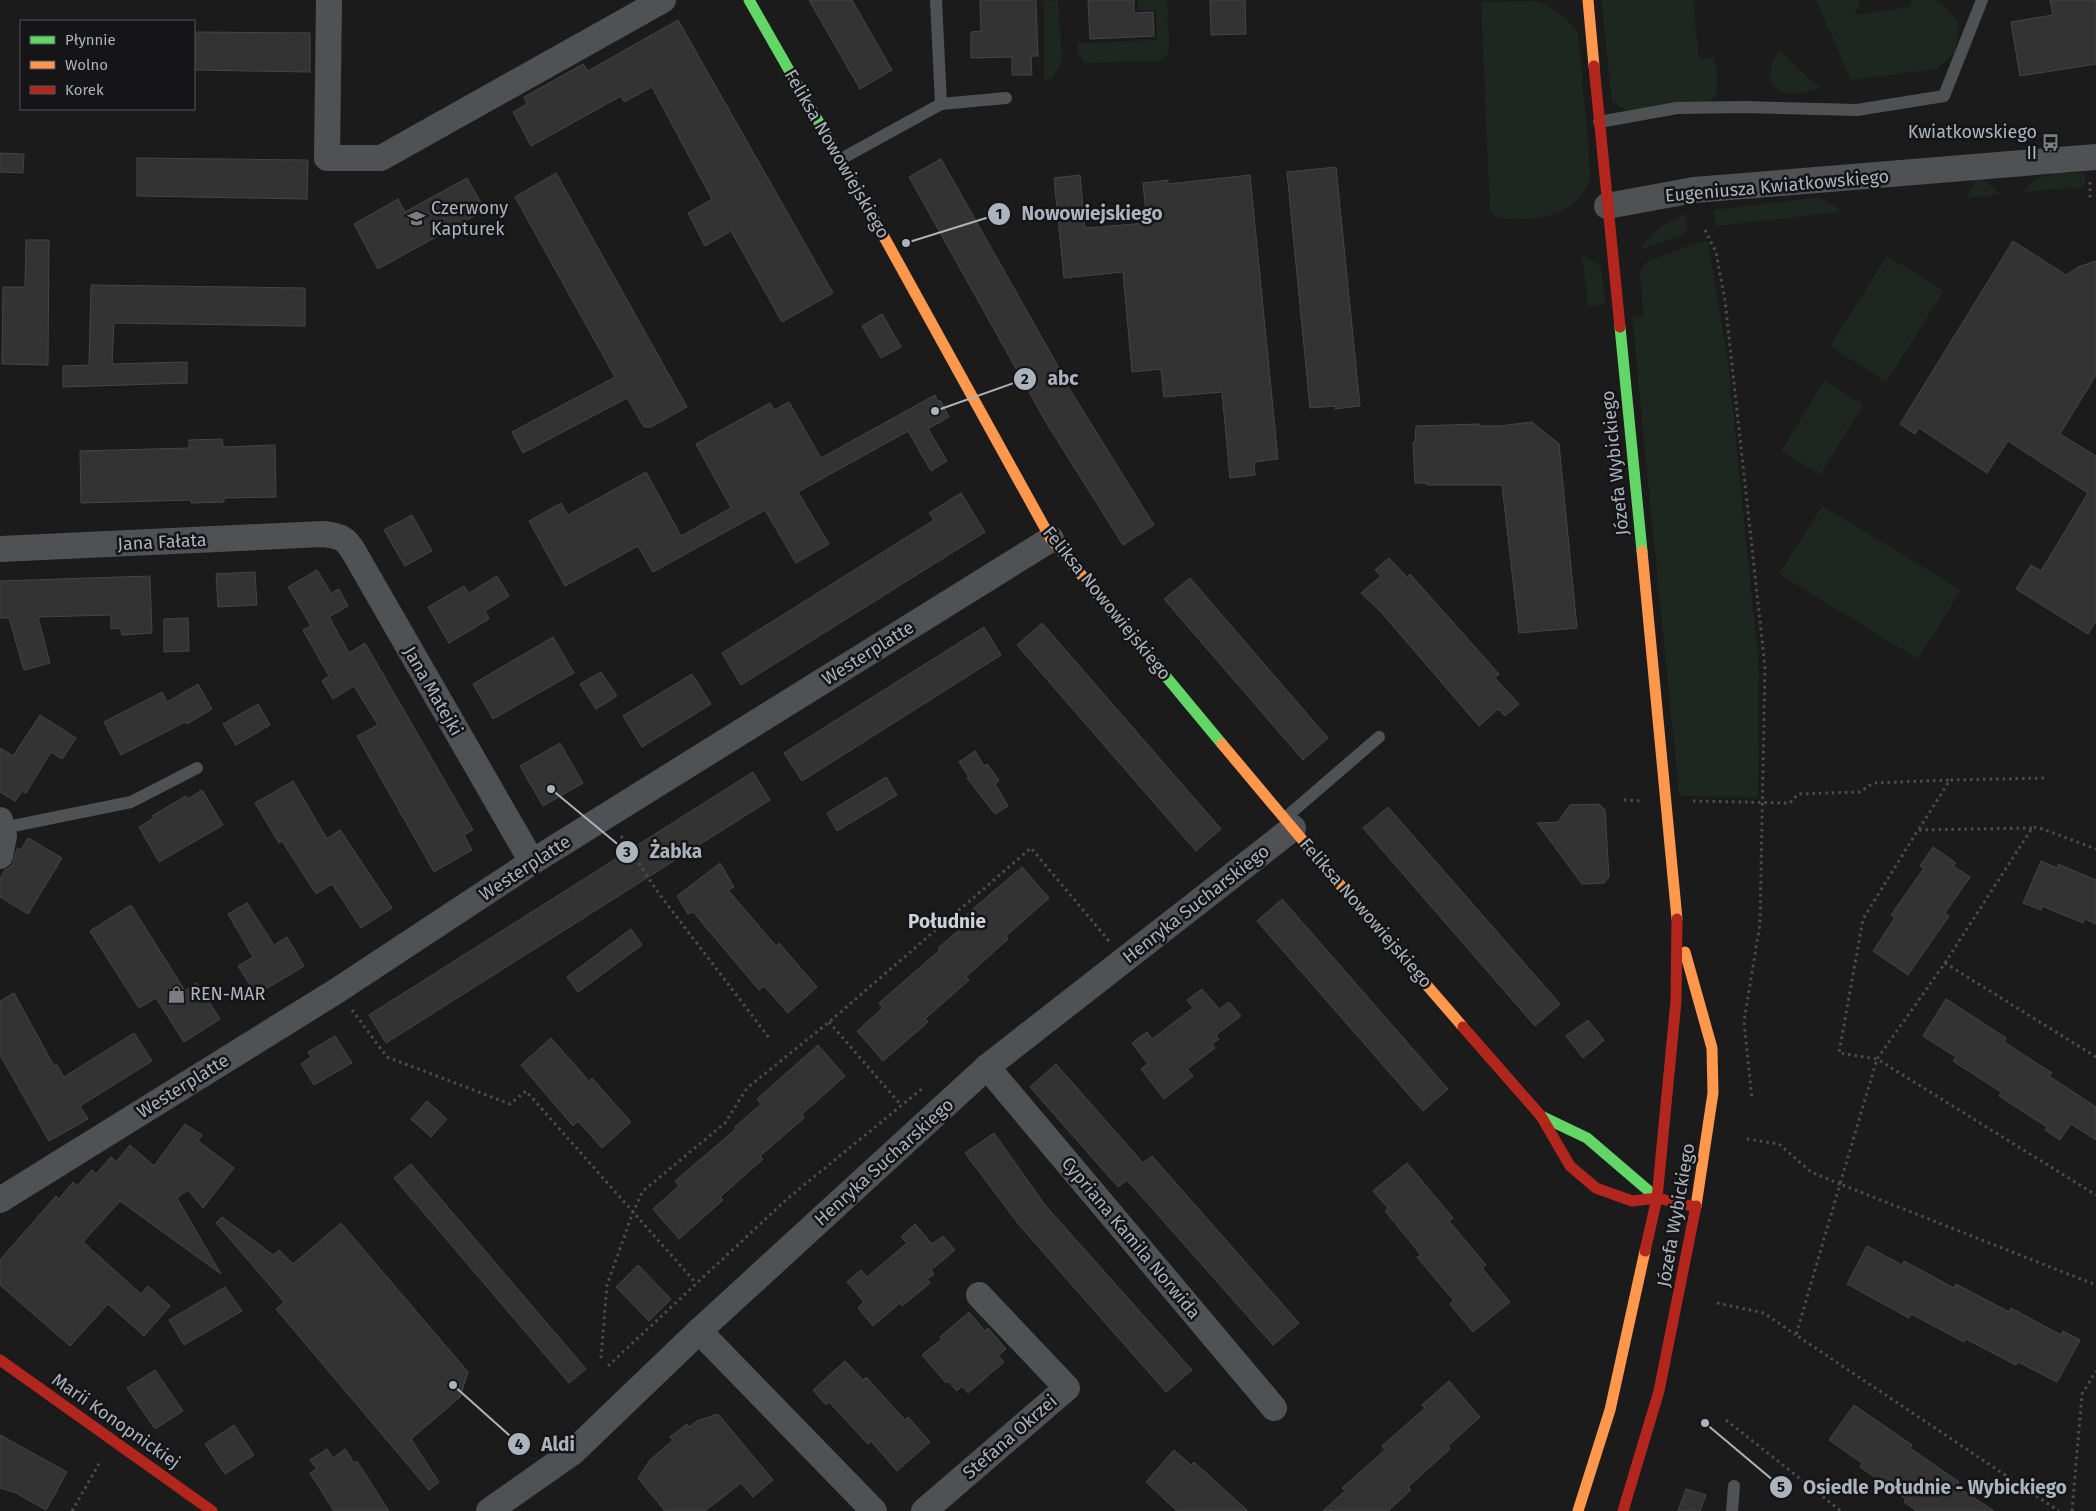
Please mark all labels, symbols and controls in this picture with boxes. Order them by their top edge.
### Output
legend [20,20,195,110]
text: Płynnie [65,31,116,49]
text: Wolno [65,56,108,74]
street label: Feliksa Nowowiejskiego [780,66,894,242]
text: Korek [65,81,104,99]
place label: Kwiatkowskiego II [1908,121,2037,164]
bus stop icon: Kwiatkowskiego II [2041,132,2061,152]
street label: Eugeniusza Kwiatkowskiego [1664,165,1890,207]
place label: Czerwony Kapturek [431,197,508,240]
callout: Nowowiejskiego [987,197,1173,231]
text: Nowowiejskiego [1021,202,1163,225]
text: 1 [996,205,1002,223]
school or university icon: Czerwony Kapturek [407,208,427,228]
callout: abc [1012,362,1088,396]
text: abc [1048,367,1078,390]
text: 2 [1021,370,1029,388]
street label: Józefa Wybickiego [1596,390,1634,536]
street label: Feliksa Nowowiejskiego [1038,522,1176,684]
street label: Jana Fałata [117,529,207,555]
street label: Westerplatte [818,616,918,690]
street label: Jana Matejki [399,642,467,740]
street label: Westerplatte [475,830,575,906]
street label: Feliksa Nowowiejskiego [1295,834,1437,992]
callout: Żabka [614,835,712,869]
text: Żabka [650,839,702,863]
street label: Henryka Sucharskiego [1118,840,1274,968]
text: 3 [622,843,631,861]
district label: Południe [908,910,986,933]
place label: REN-MAR [190,983,265,1005]
shop icon: REN-MAR [166,984,186,1004]
street label: Westerplatte [133,1049,233,1123]
street label: Henryka Sucharskiego [810,1094,958,1230]
street label: Józefa Wybickiego [1653,1141,1699,1289]
street label: Cypriana Kamila Norwida [1057,1153,1205,1323]
street label: Marii Konopnickiej [48,1368,184,1474]
street label: Stefana Okrzei [958,1390,1062,1484]
callout: Aldi [507,1427,585,1461]
text: Aldi [540,1433,575,1456]
text: 4 [515,1435,524,1453]
callout: Osiedle Południe - Wybickiego [1768,1470,2077,1504]
text: Osiedle Południe - Wybickiego [1803,1476,2067,1499]
text: 5 [1777,1478,1785,1496]

